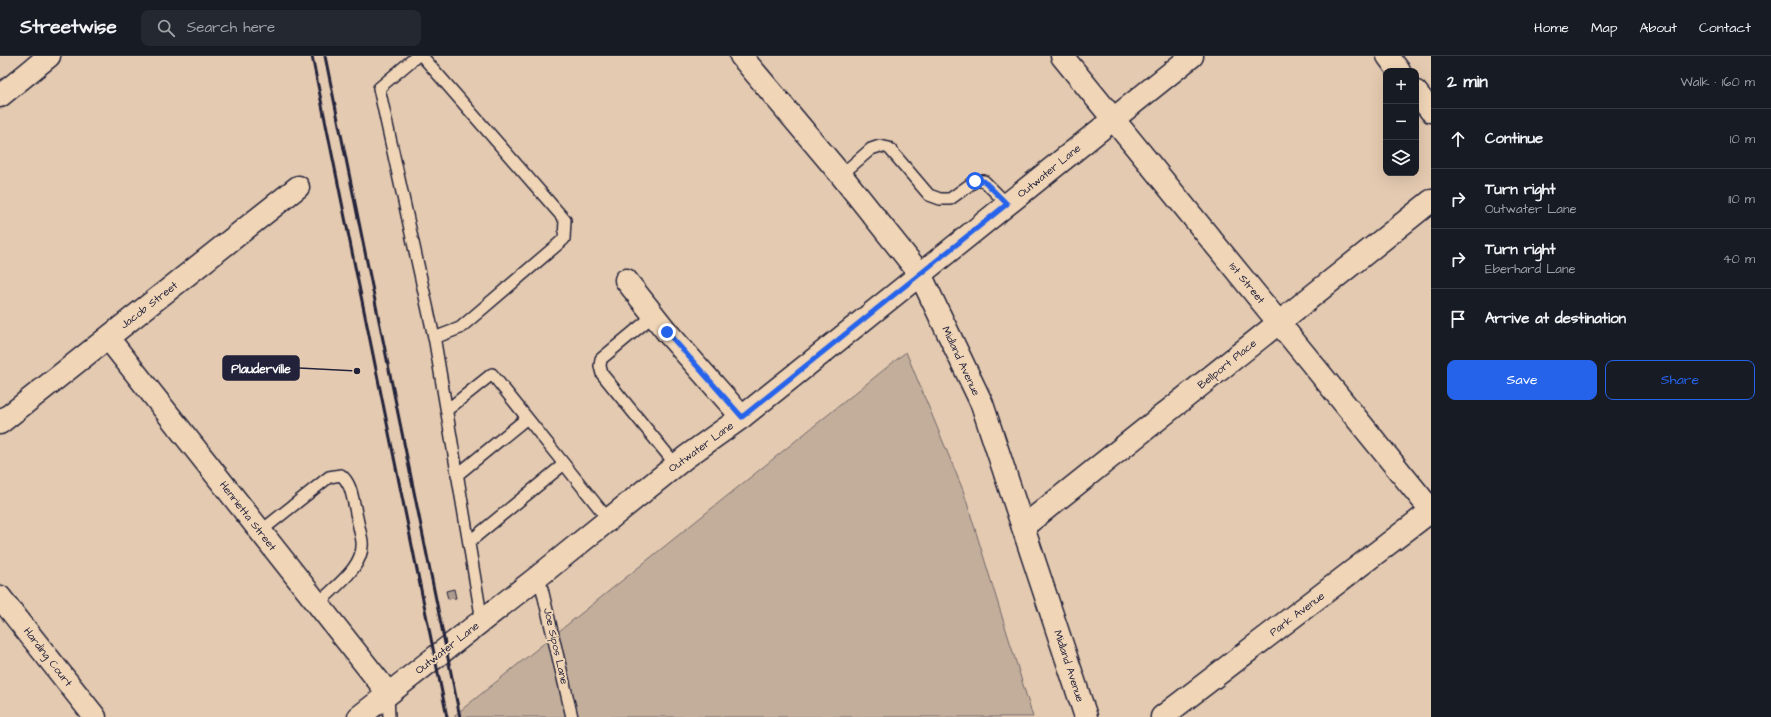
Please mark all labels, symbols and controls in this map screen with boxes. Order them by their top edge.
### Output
search box [141,10,421,46]
text: Streetwise [20,14,117,41]
icon: search [155,17,177,39]
text: Search here [187,17,275,38]
text: Home [1534,18,1569,38]
text: Map [1591,18,1617,38]
text: About [1639,18,1677,38]
text: Contact [1699,18,1751,38]
map controls [1383,68,1419,176]
button: + [1383,68,1419,104]
text: 2 min [1447,70,1488,94]
text: Walk · 160 m [1681,73,1755,91]
button: − [1383,104,1419,140]
icon: ahead [1447,128,1469,150]
text: Continue [1485,128,1543,149]
text: 10 m [1730,130,1755,148]
button: layers [1383,140,1419,176]
street label: Outwater Lane [1014,141,1084,201]
route start [966,172,984,190]
text: Turn right [1485,179,1556,200]
icon: right [1447,188,1469,210]
text: 110 m [1728,190,1755,208]
text: Outwater Lane [1485,200,1577,218]
text: Turn right [1485,239,1556,260]
icon: right [1447,248,1469,270]
text: 40 m [1723,250,1755,268]
street label: 1st Street [1226,259,1269,307]
text: Eberhard Lane [1485,260,1575,278]
street label: Jacob Street [117,277,181,332]
icon: arrive [1447,308,1469,330]
text: Arrive at destination [1485,308,1626,329]
route end [658,323,676,341]
street label: Midland Avenue [938,324,984,398]
street label: Bellport Place [1194,336,1260,392]
callout: Plauderville [223,356,299,380]
button: Save [1447,360,1597,400]
button: Share [1605,360,1755,400]
text: Plauderville [231,361,291,378]
street label: Outwater Lane [665,418,737,476]
street label: Henrietta Street [216,478,280,554]
street label: Park Avenue [1266,588,1328,640]
street label: Joe Sipos Lane [540,606,572,686]
street label: Outwater Lane [412,618,482,678]
street label: Harding Court [19,624,76,691]
street label: Midland Avenue [1050,628,1088,704]

